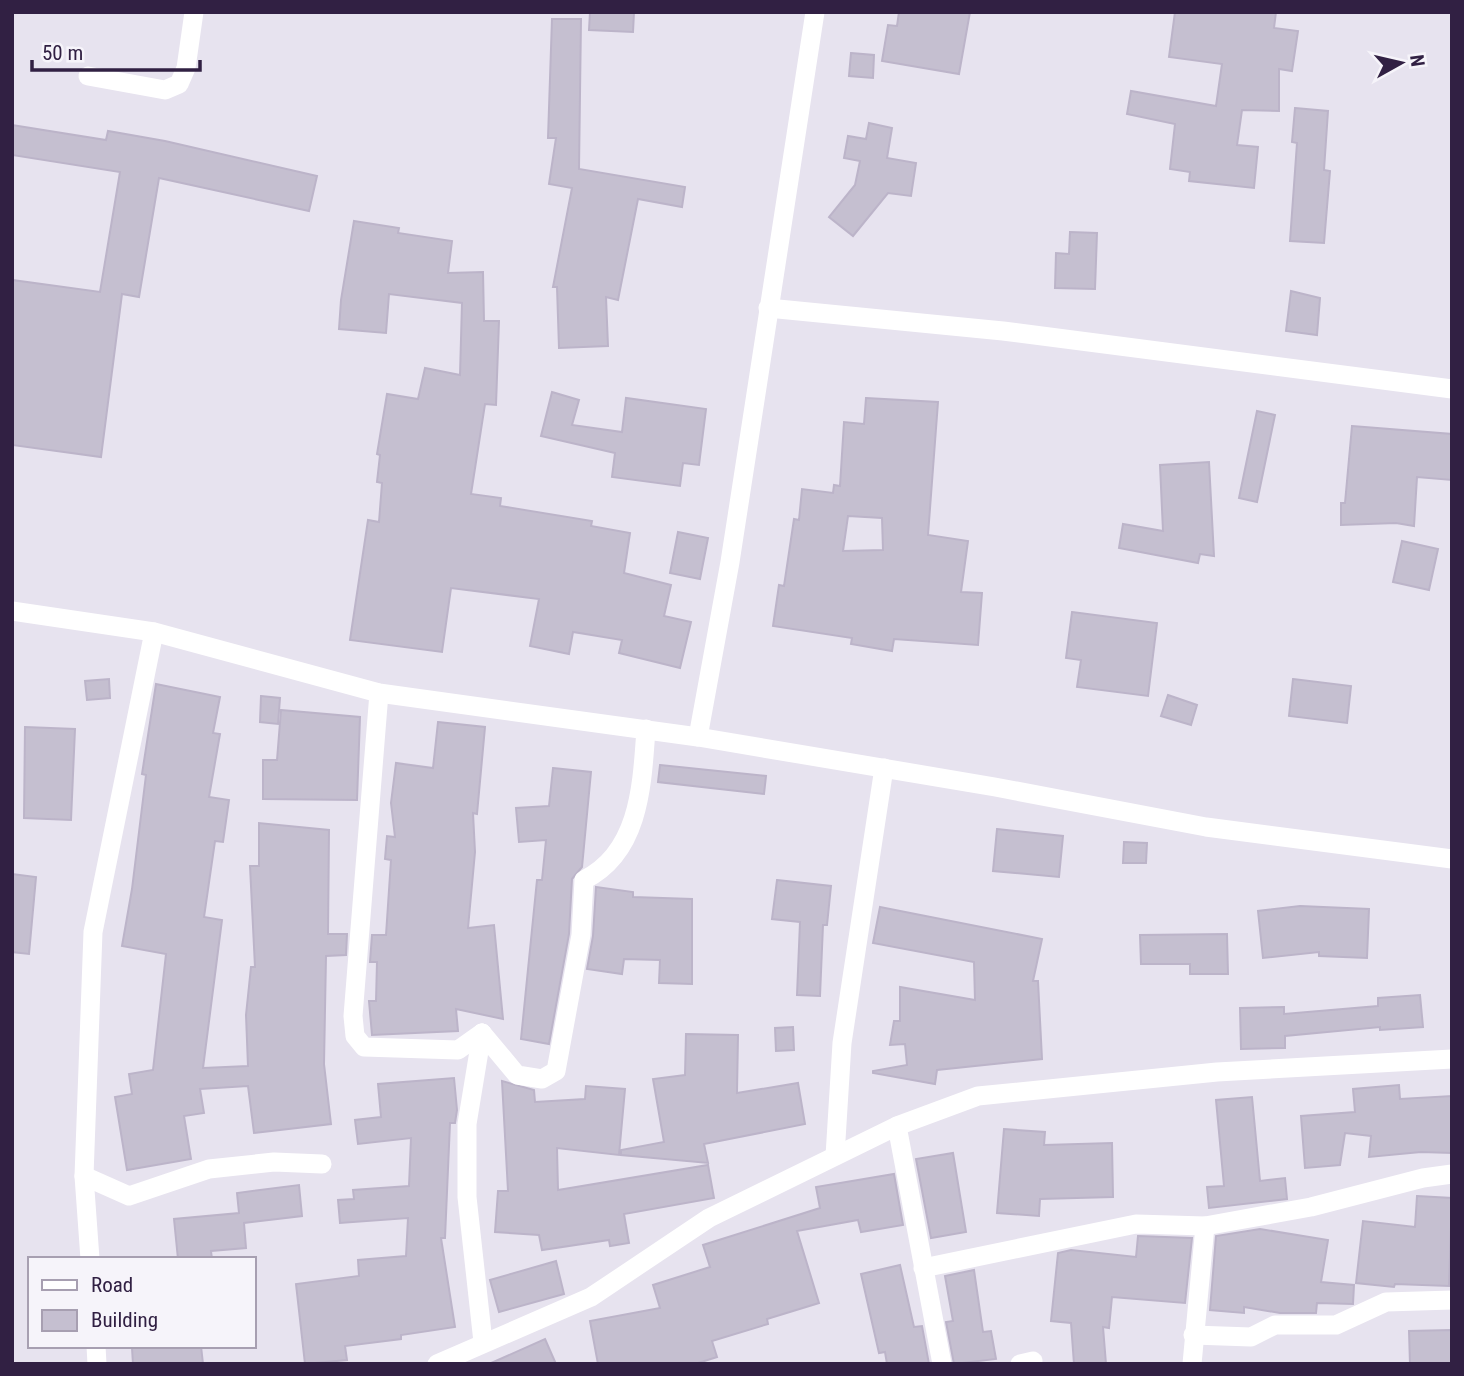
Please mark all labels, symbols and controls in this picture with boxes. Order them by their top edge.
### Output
scale bar [32,28,200,72]
north arrow [1366,28,1436,98]
text: 50 m [42,41,83,65]
text: N [1405,53,1430,68]
legend [28,1257,256,1348]
text: Road [91,1273,133,1297]
text: Building [91,1308,158,1332]

